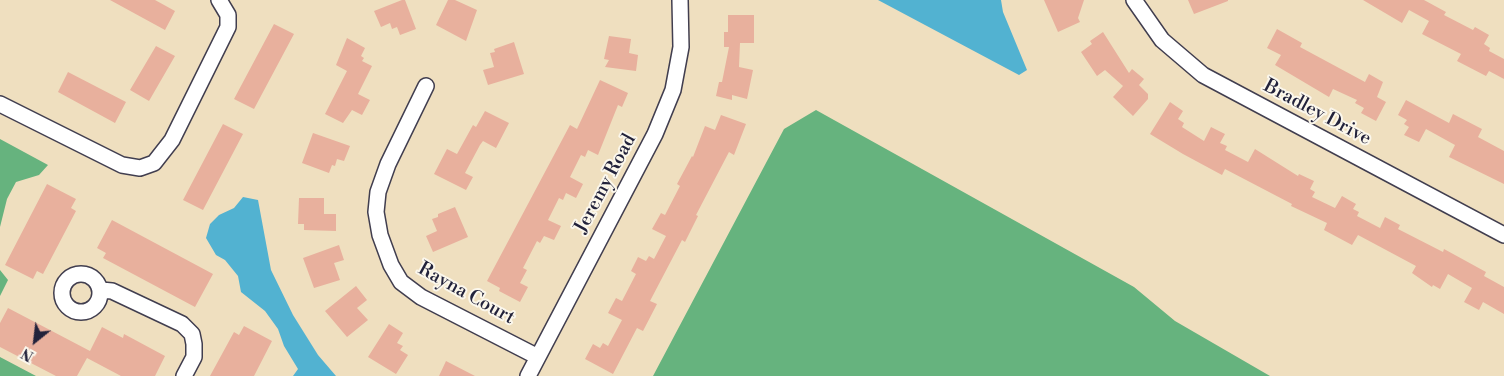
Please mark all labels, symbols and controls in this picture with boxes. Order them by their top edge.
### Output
street label: Bradley Drive [1259,75,1375,151]
street label: Jeremy Road [570,130,642,238]
street label: Rayna Court [414,258,518,330]
north arrow [10,316,60,366]
text: N [19,344,37,365]

